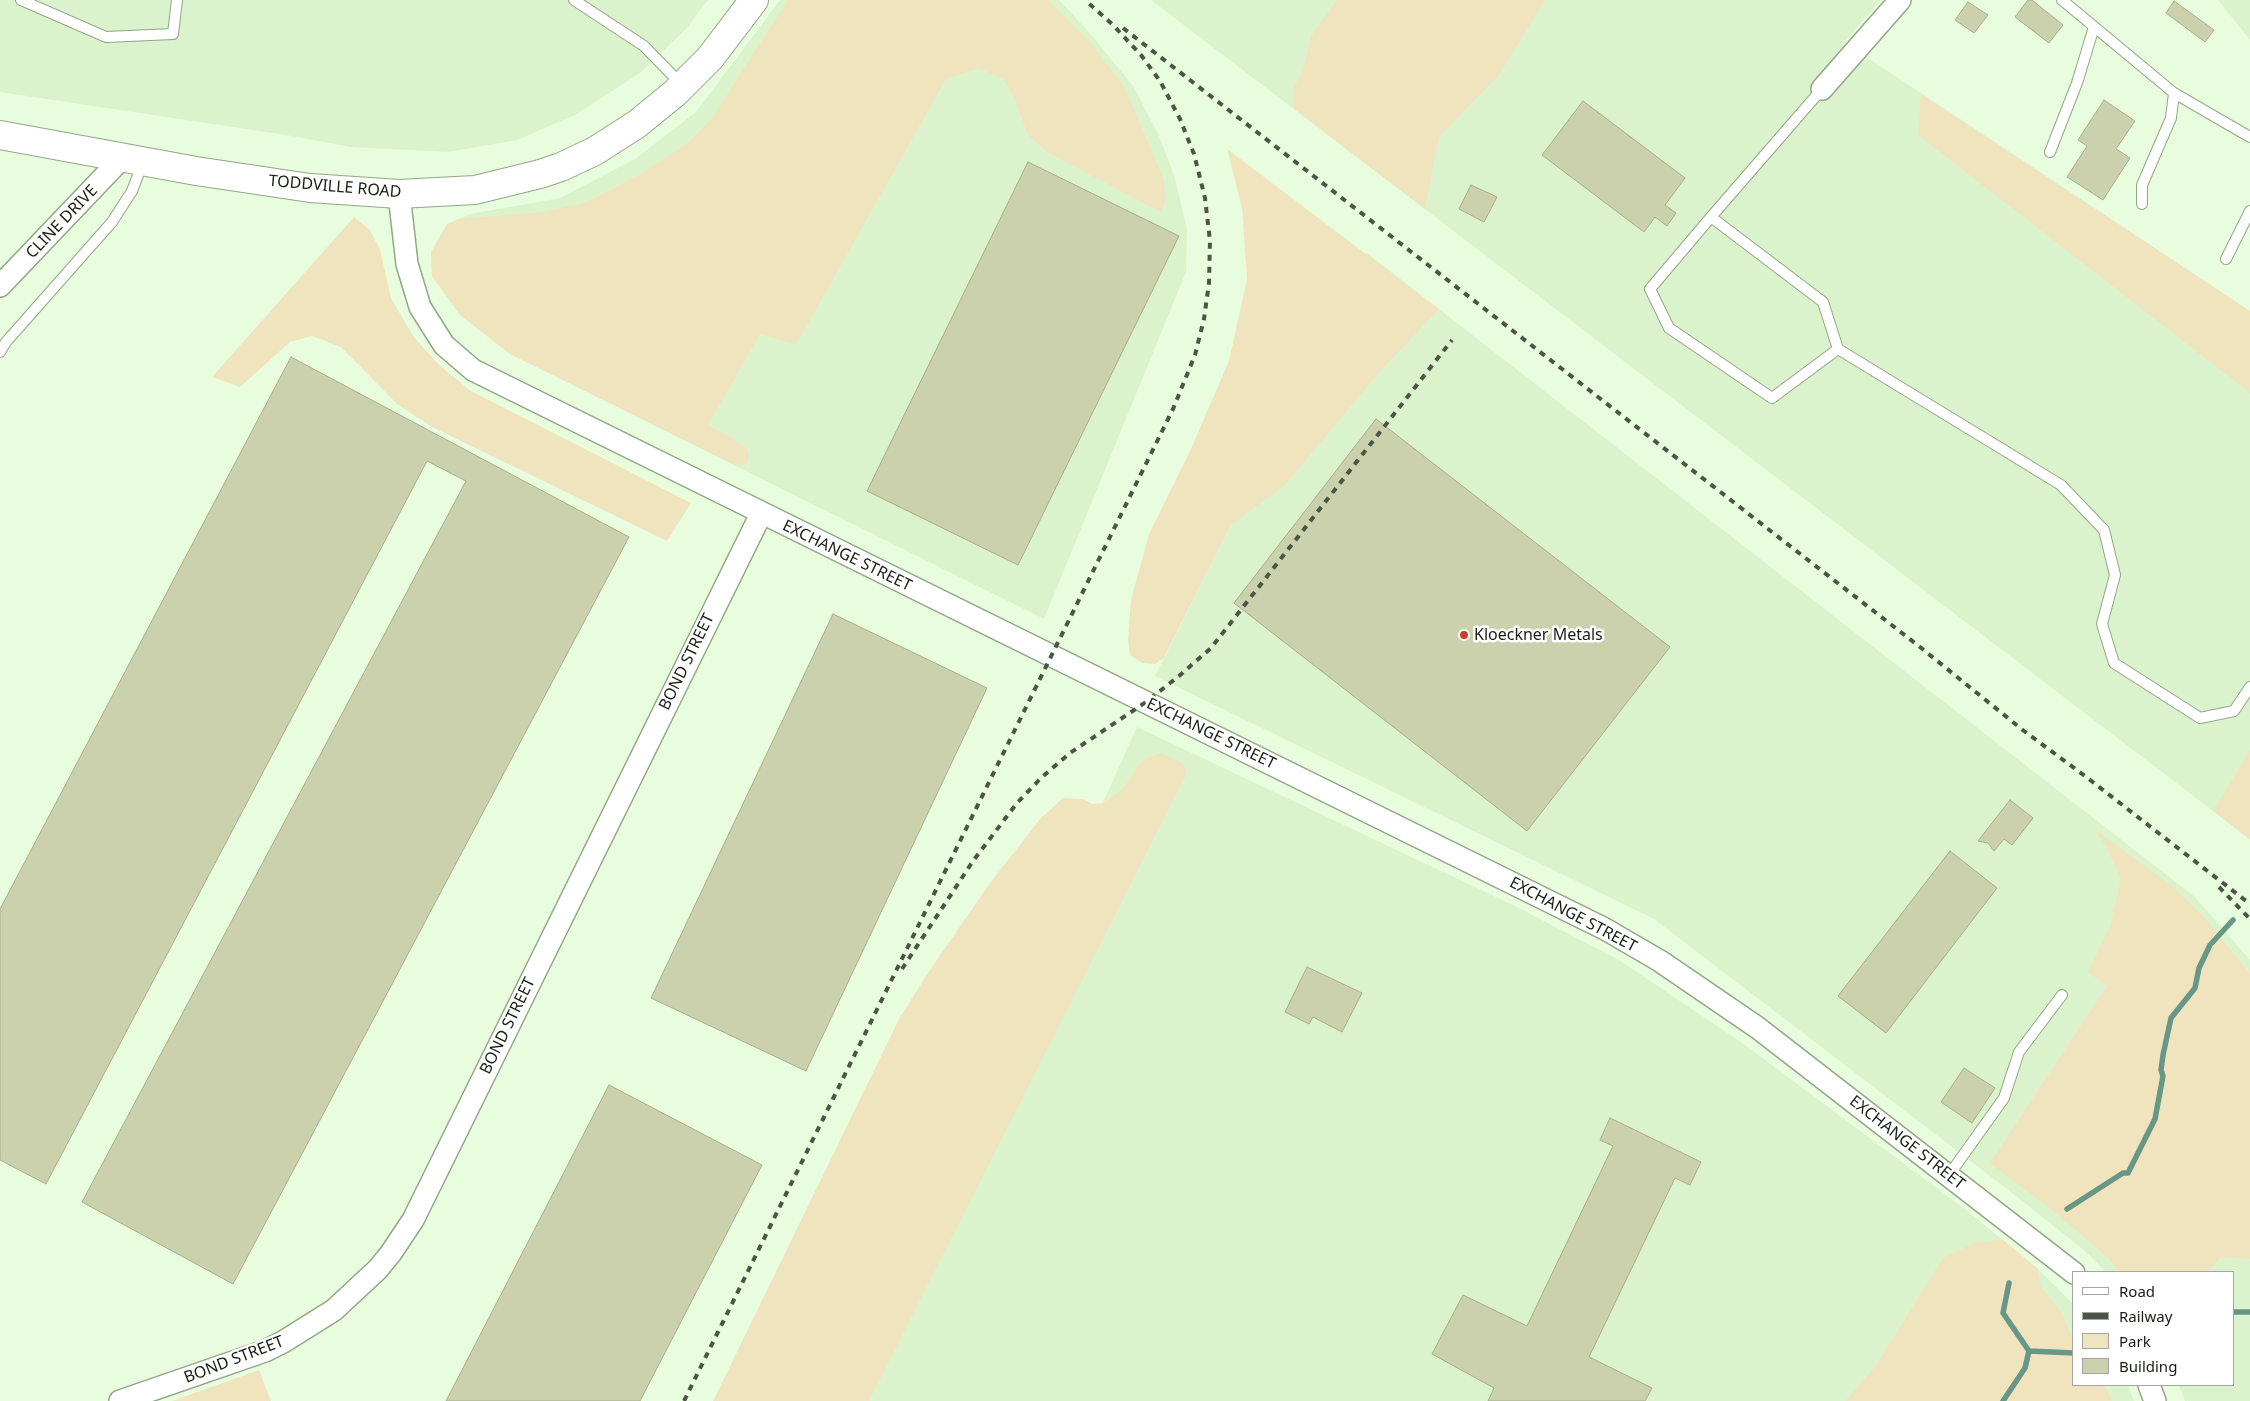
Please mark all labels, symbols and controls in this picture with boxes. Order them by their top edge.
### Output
street label: TODDVILLE ROAD [268,172,402,202]
street label: CLINE DRIVE [22,181,102,263]
street label: EXCHANGE STREET [779,516,915,596]
street label: BOND STREET [655,611,719,713]
place label: Kloeckner Metals [1474,625,1603,645]
marker: Kloeckner Metals [1458,629,1470,641]
street label: EXCHANGE STREET [1143,694,1279,774]
street label: EXCHANGE STREET [1506,873,1640,957]
street label: BOND STREET [476,975,540,1077]
street label: EXCHANGE STREET [1845,1092,1969,1194]
legend [2072,1271,2235,1386]
text: Road [2119,1281,2155,1301]
text: Railway [2119,1306,2172,1326]
text: Park [2119,1331,2151,1351]
street label: BOND STREET [181,1332,287,1388]
text: Building [2119,1356,2177,1376]

